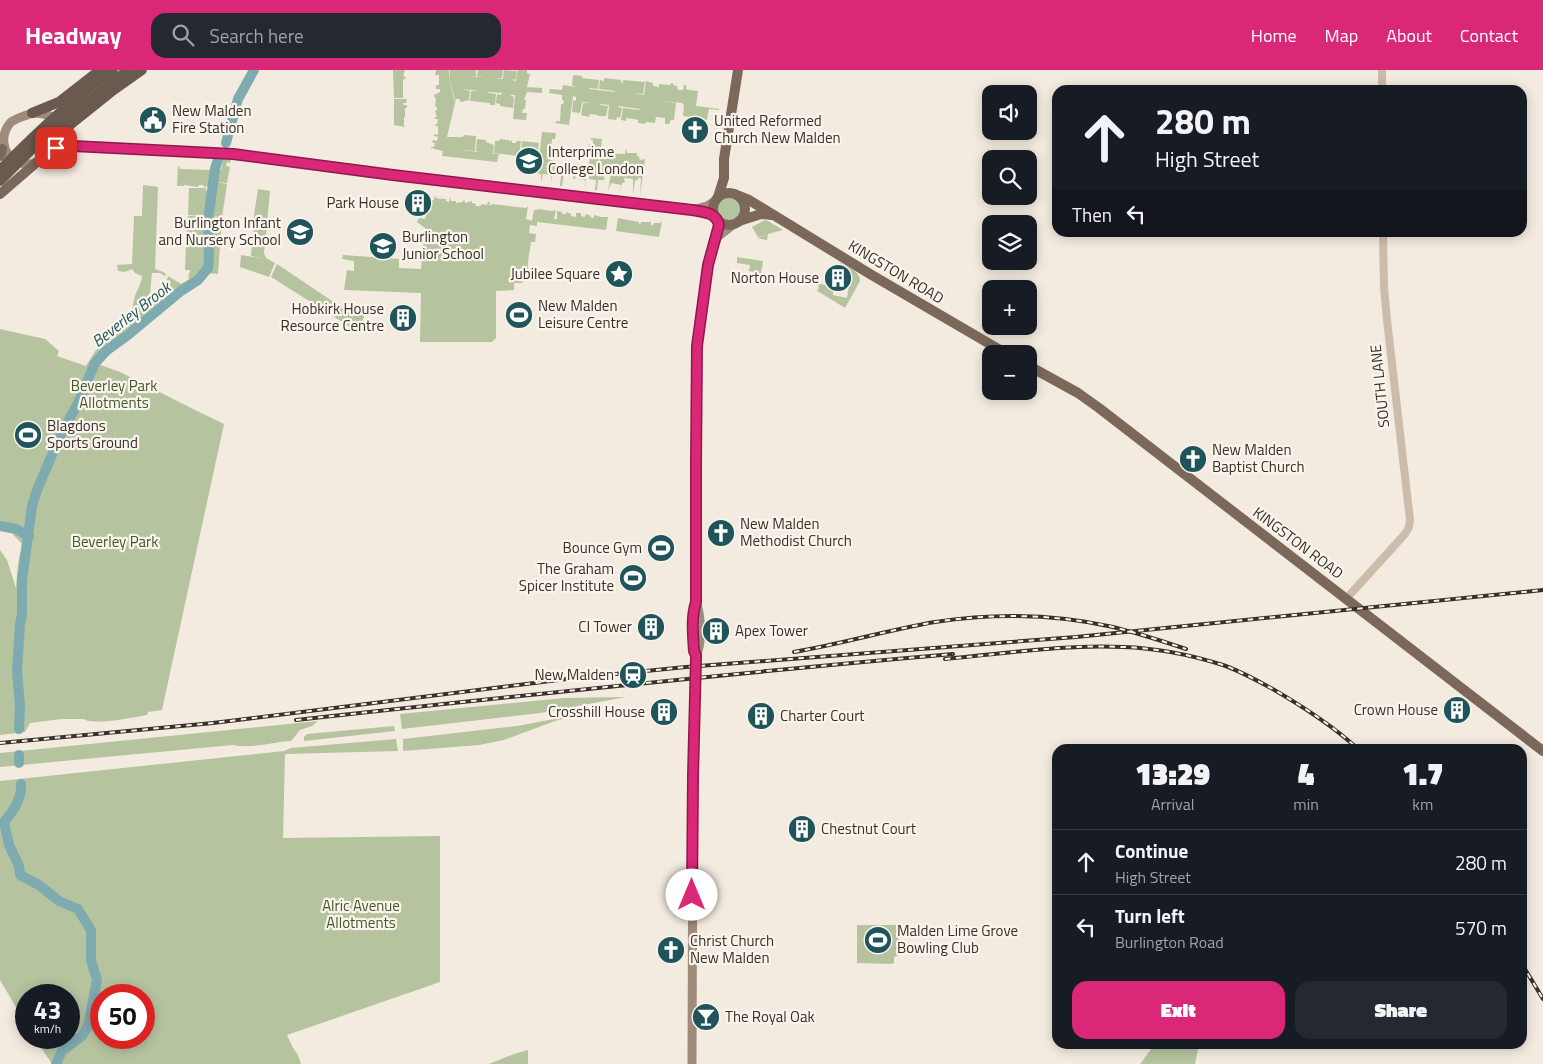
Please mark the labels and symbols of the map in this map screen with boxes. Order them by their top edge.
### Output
place label: New Malden Fire Station [172,99,251,139]
public building icon: New Malden Fire Station [138,105,168,135]
place label: United Reformed Church New Malden [714,109,841,149]
church icon: United Reformed Church New Malden [680,115,710,145]
pin [35,127,77,169]
place label: Interprime College London [548,140,644,180]
school or university icon: Interprime College London [514,146,544,176]
building icon: Park House [403,188,433,218]
place label: Park House [327,191,399,214]
place label: Burlington Infant and Nursery School [159,211,282,251]
school or university icon: Burlington Infant and Nursery School [285,217,315,247]
place label: Burlington Junior School [402,225,484,265]
school or university icon: Burlington Junior School [368,231,398,261]
street label: KINGSTON ROAD [844,234,949,309]
place icon: Jubilee Square [604,259,634,289]
place label: Jubilee Square [510,262,600,285]
building icon: Norton House [823,263,853,293]
place label: Norton House [731,266,819,289]
water label: Beverley Brook [86,274,177,353]
place label: New Malden Leisure Centre [538,294,628,334]
place label: Hobkirk House Resource Centre [281,297,384,337]
sports icon: New Malden Leisure Centre [504,300,534,330]
building icon: Hobkirk House Resource Centre [388,303,418,333]
street label: SOUTH LANE [1364,343,1395,429]
park label: Beverley Park Allotments [71,374,157,414]
place label: Blagdons Sports Ground [47,414,138,454]
sports icon: Blagdons Sports Ground [13,420,43,450]
place label: New Malden Baptist Church [1212,438,1305,478]
church icon: New Malden Baptist Church [1178,444,1208,474]
street label: KINGSTON ROAD [1248,501,1348,584]
place label: New Malden Methodist Church [740,512,852,552]
church icon: New Malden Methodist Church [706,518,736,548]
park label: Beverley Park [72,530,158,553]
sports icon: Bounce Gym [646,533,676,563]
place label: Bounce Gym [563,536,642,559]
place label: The Graham Spicer Institute [519,557,614,597]
sports icon: The Graham Spicer Institute [618,563,648,593]
building icon: CI Tower [636,612,666,642]
place label: CI Tower [578,615,632,638]
building icon: Apex Tower [701,616,731,646]
place label: Apex Tower [735,619,808,642]
station icon: New Malden [618,660,648,690]
place label: New Malden [535,663,614,686]
building icon: Crown House [1442,695,1472,725]
building icon: Crosshill House [649,697,679,727]
place label: Crown House [1354,698,1438,721]
place label: Crosshill House [548,700,645,723]
building icon: Charter Court [746,701,776,731]
place label: Charter Court [780,704,865,727]
building icon: Chestnut Court [787,814,817,844]
place label: Chestnut Court [821,817,917,840]
position arrow [665,868,717,920]
park label: Alric Avenue Allotments [322,894,400,934]
place label: Malden Lime Grove Bowling Club [897,919,1018,959]
sports icon: Malden Lime Grove Bowling Club [863,925,893,955]
place label: Christ Church New Malden [690,929,774,969]
church icon: Christ Church New Malden [656,935,686,965]
speed limit sign: 50 [90,984,155,1049]
bar icon: The Royal Oak [691,1002,721,1032]
place label: The Royal Oak [725,1005,815,1028]

